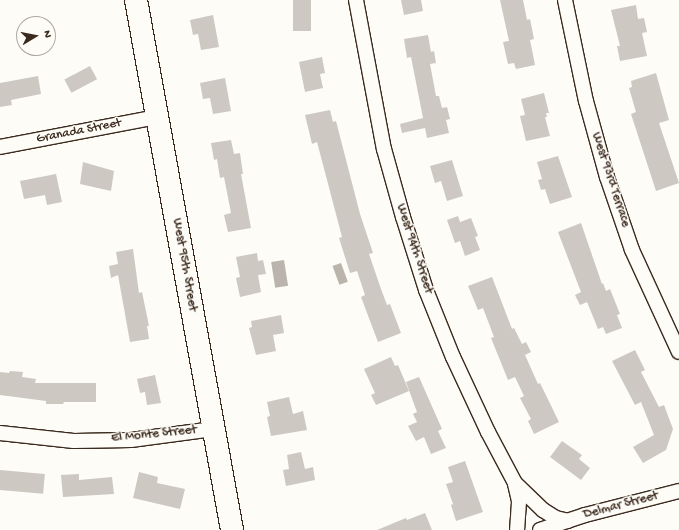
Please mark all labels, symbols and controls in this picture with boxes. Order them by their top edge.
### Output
north arrow [16,16,56,56]
text: N [40,30,53,39]
street label: Granada Street [35,116,123,148]
street label: West 93rd Terrace [587,131,633,229]
street label: West 94th Street [392,202,436,296]
street label: West 95th Street [168,217,200,313]
street label: El Monte Street [111,423,197,447]
street label: Delmar Street [582,489,660,523]

